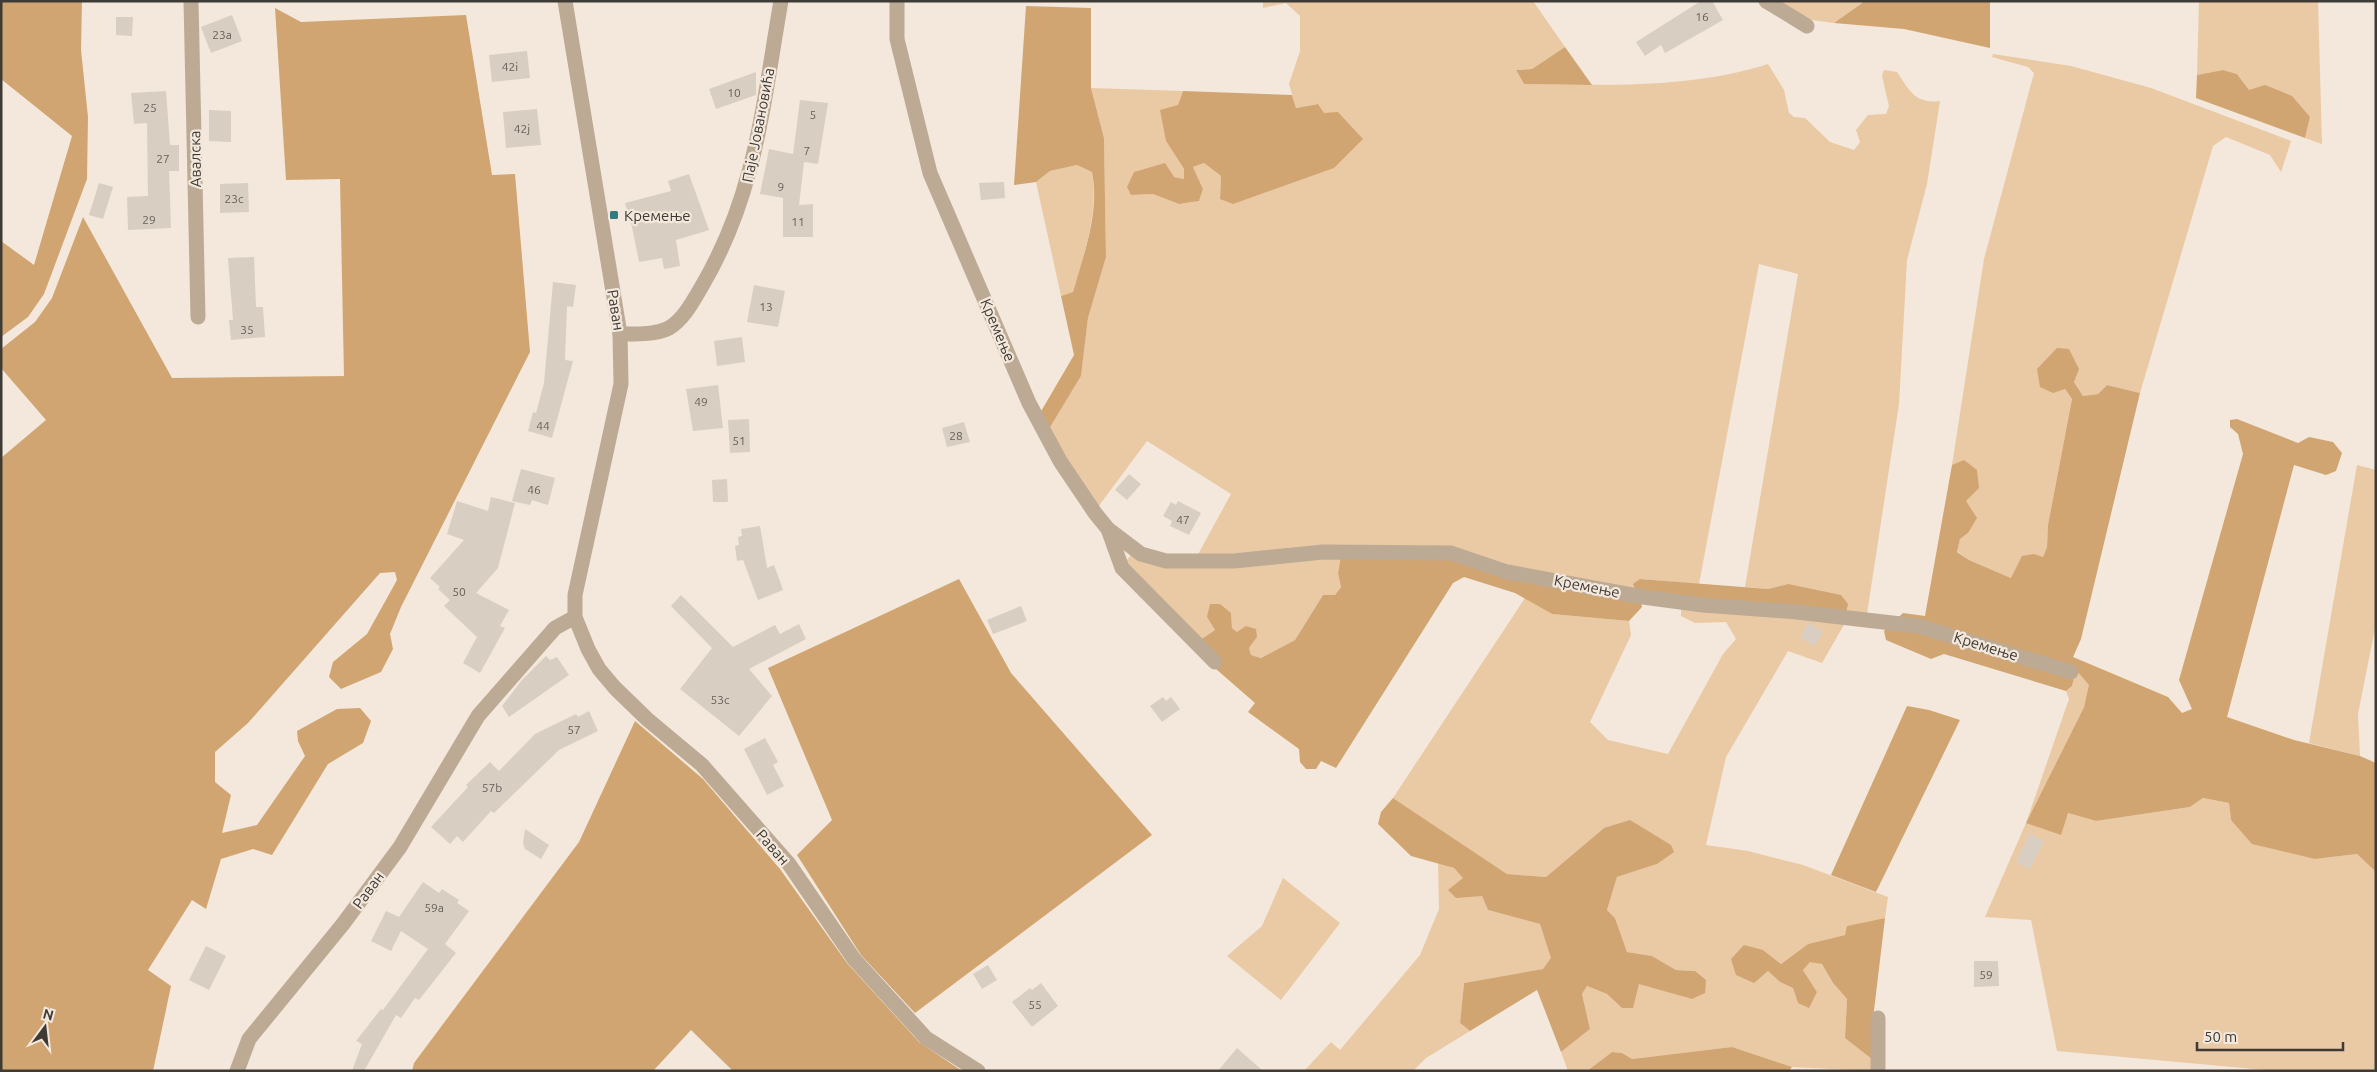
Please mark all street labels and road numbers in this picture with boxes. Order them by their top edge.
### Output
street label: Паје Јовановића [739,66,777,184]
street label: Авалска [186,130,204,188]
street label: Раван [604,288,628,332]
street label: Кремење [977,296,1019,364]
street label: Кремење [1553,571,1621,601]
street label: Кремење [1952,628,2020,664]
street label: Раван [753,826,793,868]
street label: Раван [349,868,387,912]

